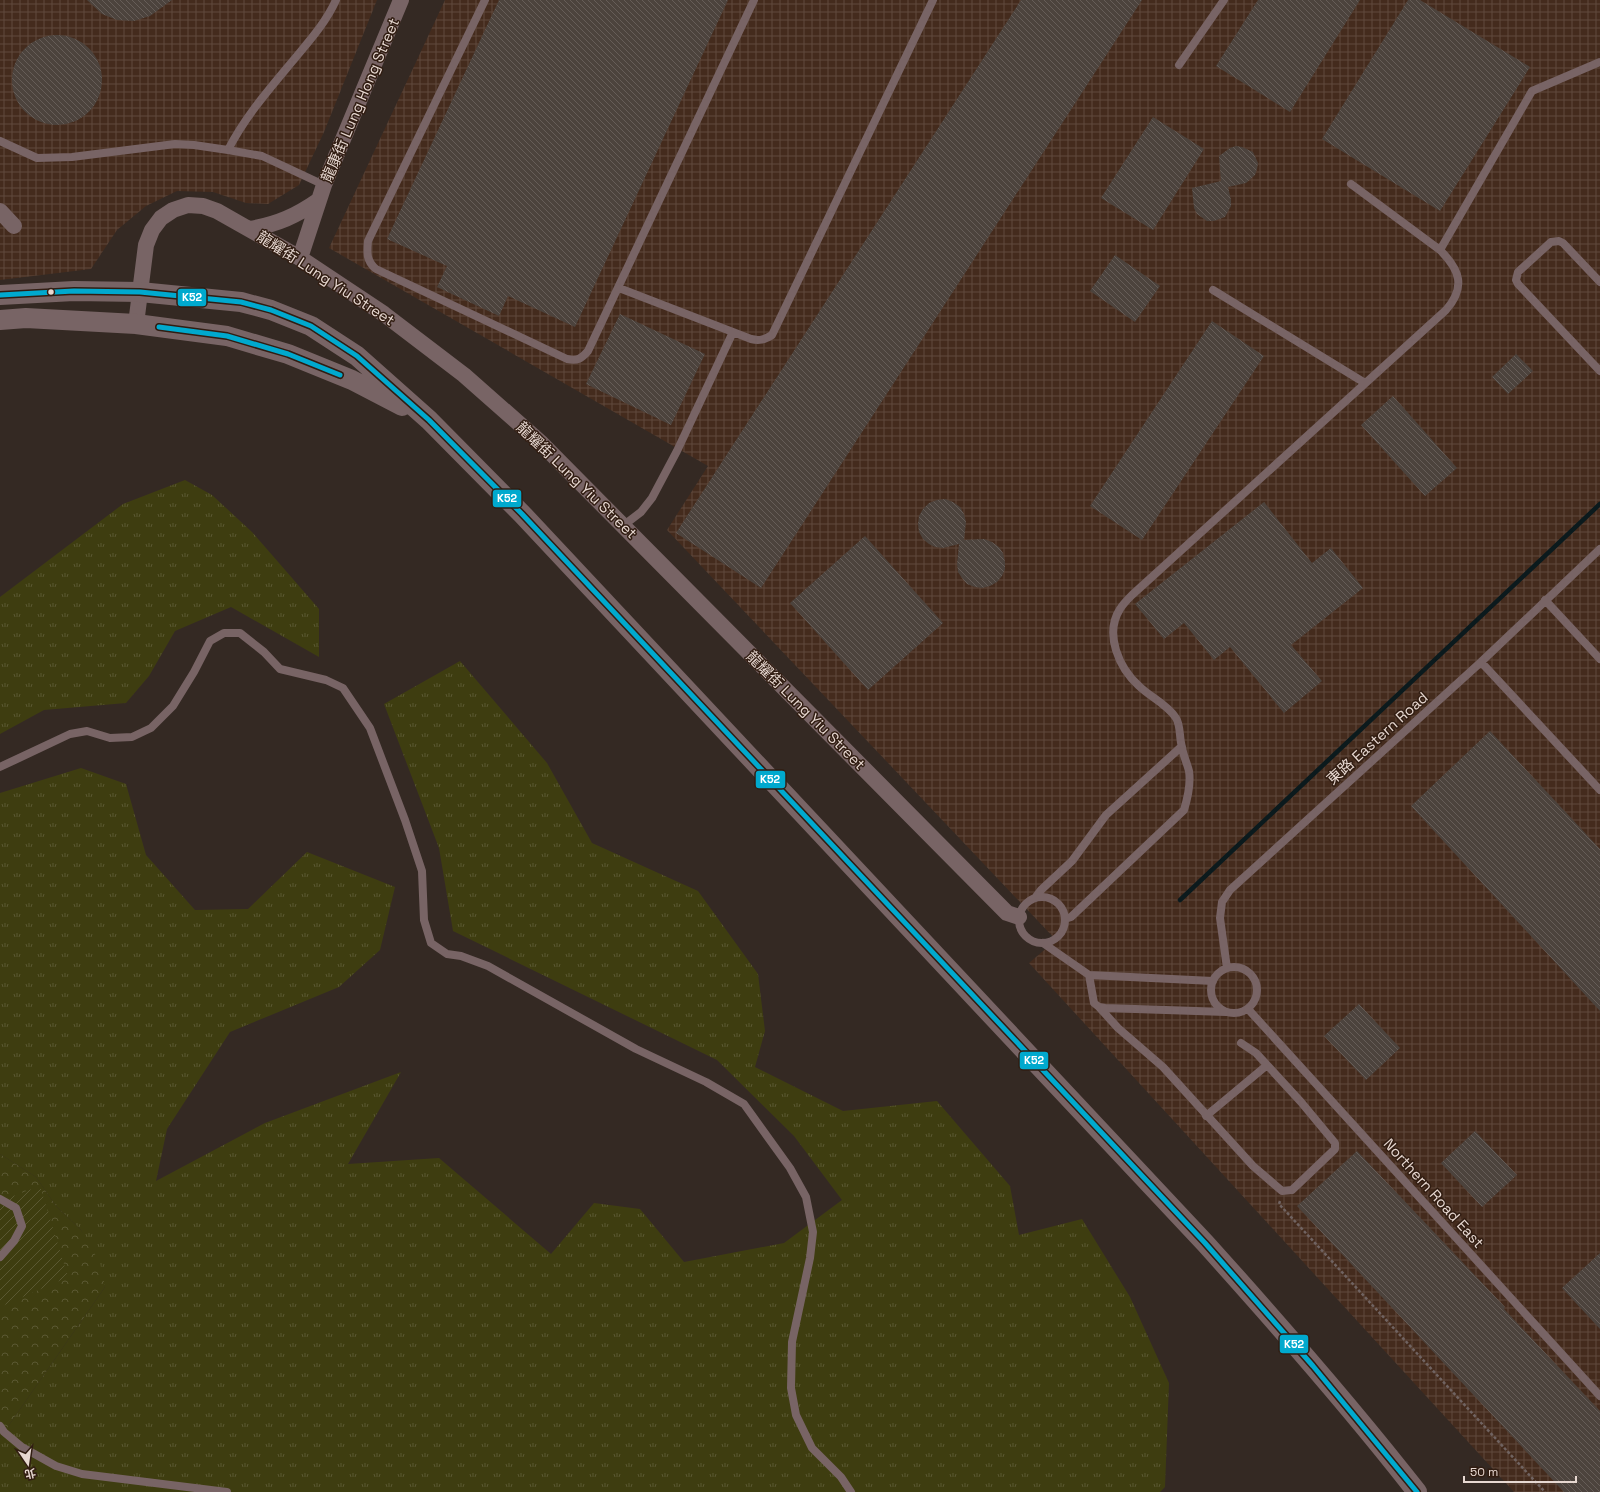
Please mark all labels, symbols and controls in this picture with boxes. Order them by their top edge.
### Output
street label: 龍康街 Lung Hong Street [317,15,403,185]
street label: 龍耀街 Lung Yiu Street [254,226,398,330]
unlabelled marker [46,287,56,297]
line badge: K52 [177,288,207,307]
text: K52 [182,290,202,304]
street label: 龍耀街 Lung Yiu Street [513,417,641,543]
line badge: K52 [492,489,522,508]
text: K52 [497,491,517,505]
street label: 龍耀街 Lung Yiu Street [743,647,869,773]
street label: 東路 Eastern Road [1322,688,1432,788]
line badge: K52 [755,770,786,789]
text: K52 [760,772,780,786]
line badge: K52 [1019,1051,1049,1070]
text: K52 [1024,1053,1044,1067]
street label: Northern Road East [1380,1134,1488,1252]
line badge: K52 [1279,1334,1309,1354]
text: K52 [1284,1337,1304,1351]
north arrow [8,1444,48,1484]
scale bar [1464,1458,1576,1484]
text: 50 m [1470,1464,1498,1480]
text: 北 [23,1466,37,1482]

